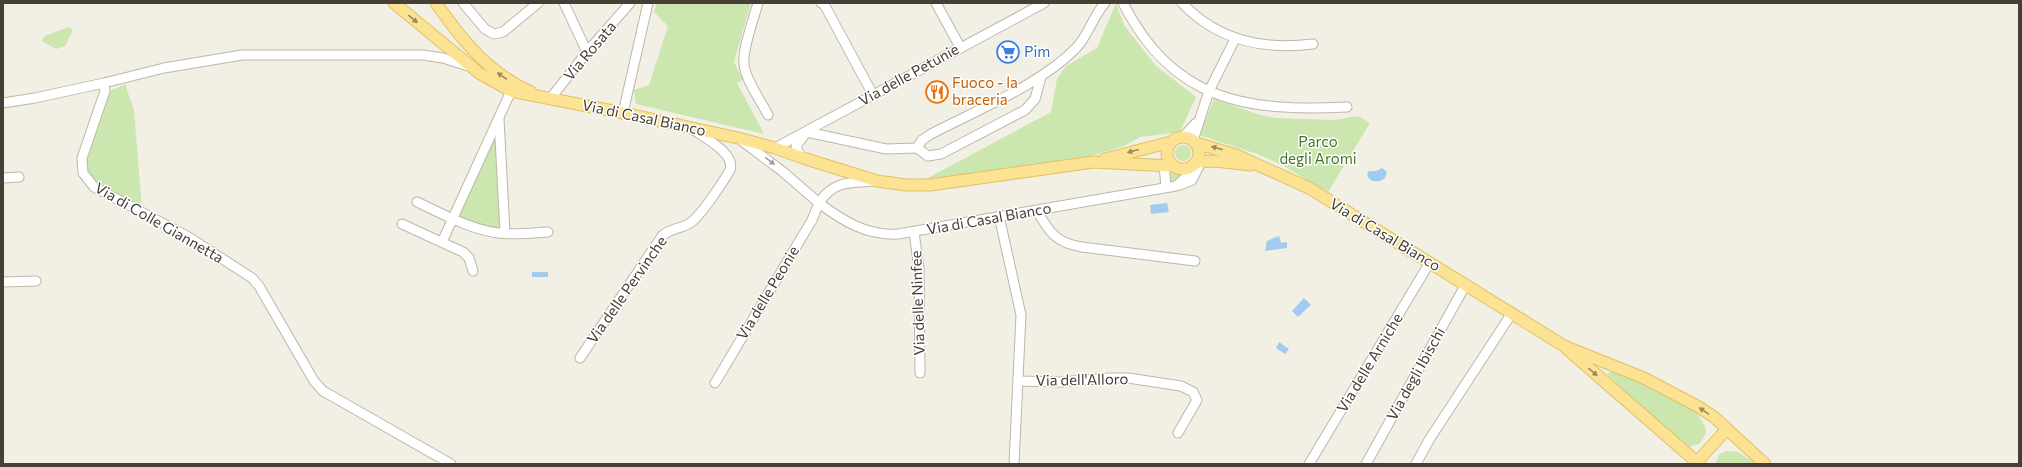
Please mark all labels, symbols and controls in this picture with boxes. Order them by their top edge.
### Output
one-way arrow [407,14,418,23]
street label: Via Rosata [559,17,619,84]
street label: Via delle Petunie [855,39,962,109]
supermarket icon: Pim [995,39,1021,65]
place label: Pim [1024,42,1050,60]
one-way arrow [497,72,508,80]
place label: Fuoco - la braceria [952,73,1018,108]
restaurant icon: Fuoco - la braceria [924,79,950,105]
street label: Via di Casal Bianco [581,95,708,139]
park label: Parco degli Aromi [1279,132,1357,167]
one-way arrow [1210,145,1222,151]
one-way arrow [1127,148,1139,154]
one-way arrow [764,157,775,165]
street label: Via di Colle Giannetta [92,178,227,266]
street label: Via di Casal Bianco [1327,194,1444,274]
street label: Via di Casal Bianco [925,198,1053,238]
street label: Via delle Pervinche [582,232,670,347]
street label: Via delle Peonie [732,242,802,343]
street label: Via delle Ninfee [906,250,928,356]
street label: Via delle Arniche [1332,310,1406,415]
street label: Via degli Ibischi [1382,324,1448,423]
one-way arrow [1587,368,1598,377]
street label: Via dell'Alloro [1035,369,1129,389]
one-way arrow [1699,407,1709,415]

